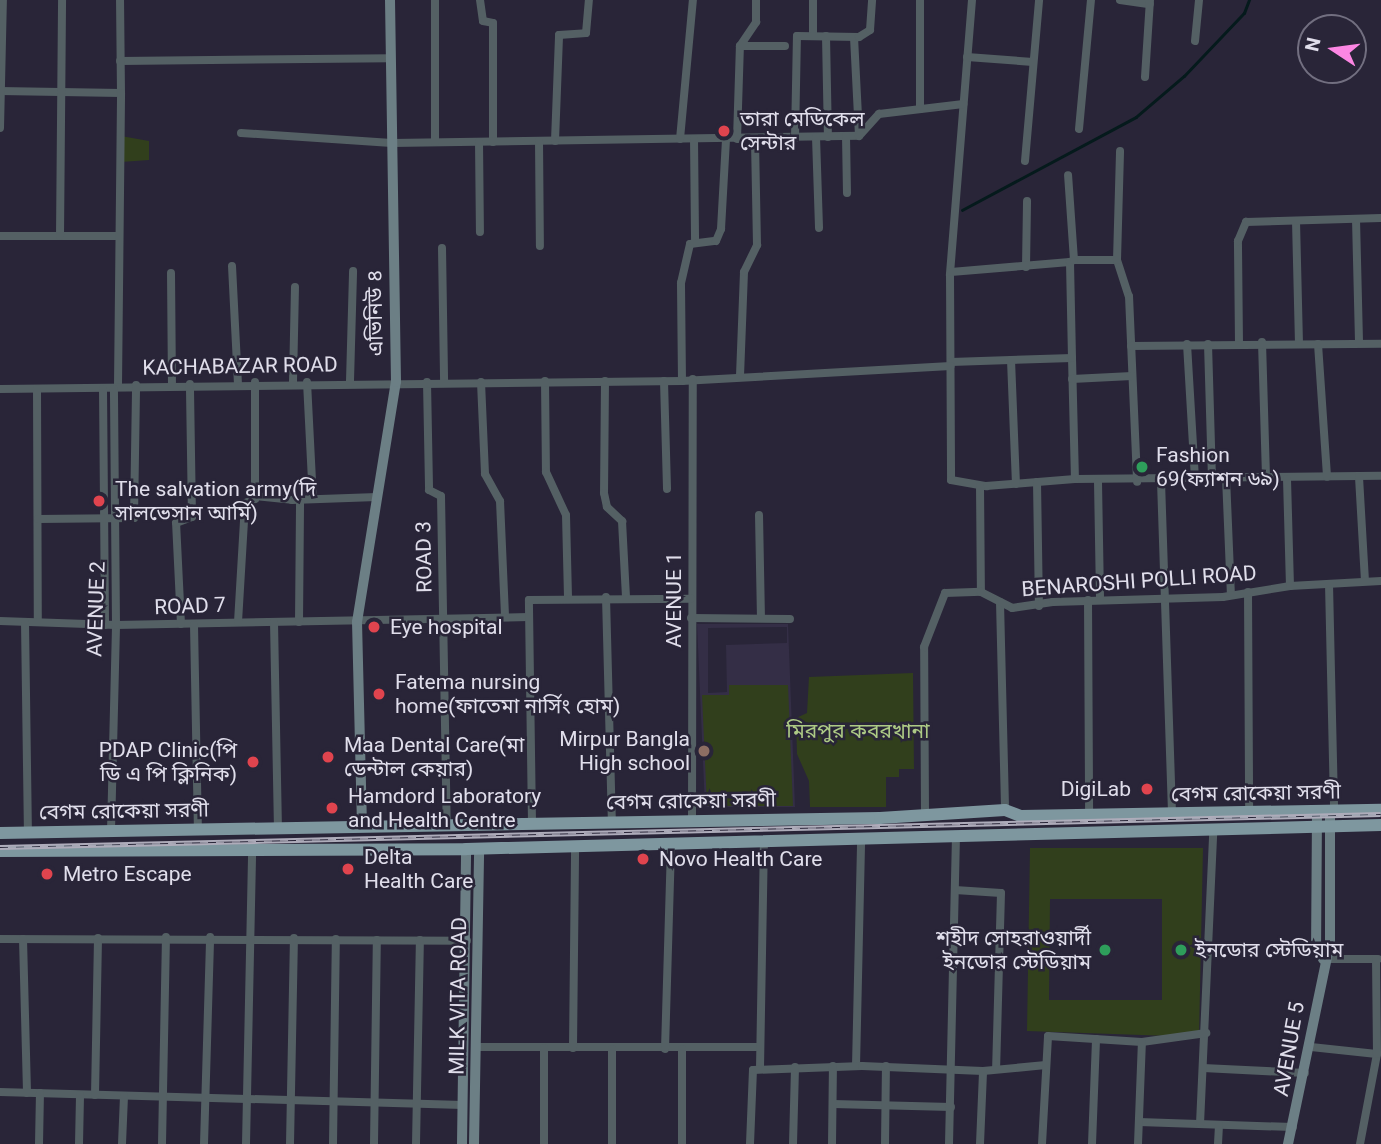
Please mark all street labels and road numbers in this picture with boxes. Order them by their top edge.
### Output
street label: এভিনিউ ৪ [362,270,388,356]
street label: KACHABAZAR ROAD [142,352,338,380]
street label: ROAD 3 [411,521,437,593]
street label: AVENUE 1 [661,552,687,648]
street label: BENAROSHI POLLI ROAD [1021,560,1257,602]
street label: AVENUE 2 [82,561,110,657]
street label: ROAD 7 [154,592,226,620]
street label: বেগম রোকেয়া সরণী [1171,779,1341,807]
street label: বেগম রোকেয়া সরণী [606,787,776,815]
street label: বেগম রোকেয়া সরণী [39,797,209,825]
street label: MILK VITA ROAD [444,917,472,1075]
street label: AVENUE 5 [1268,1000,1310,1098]

